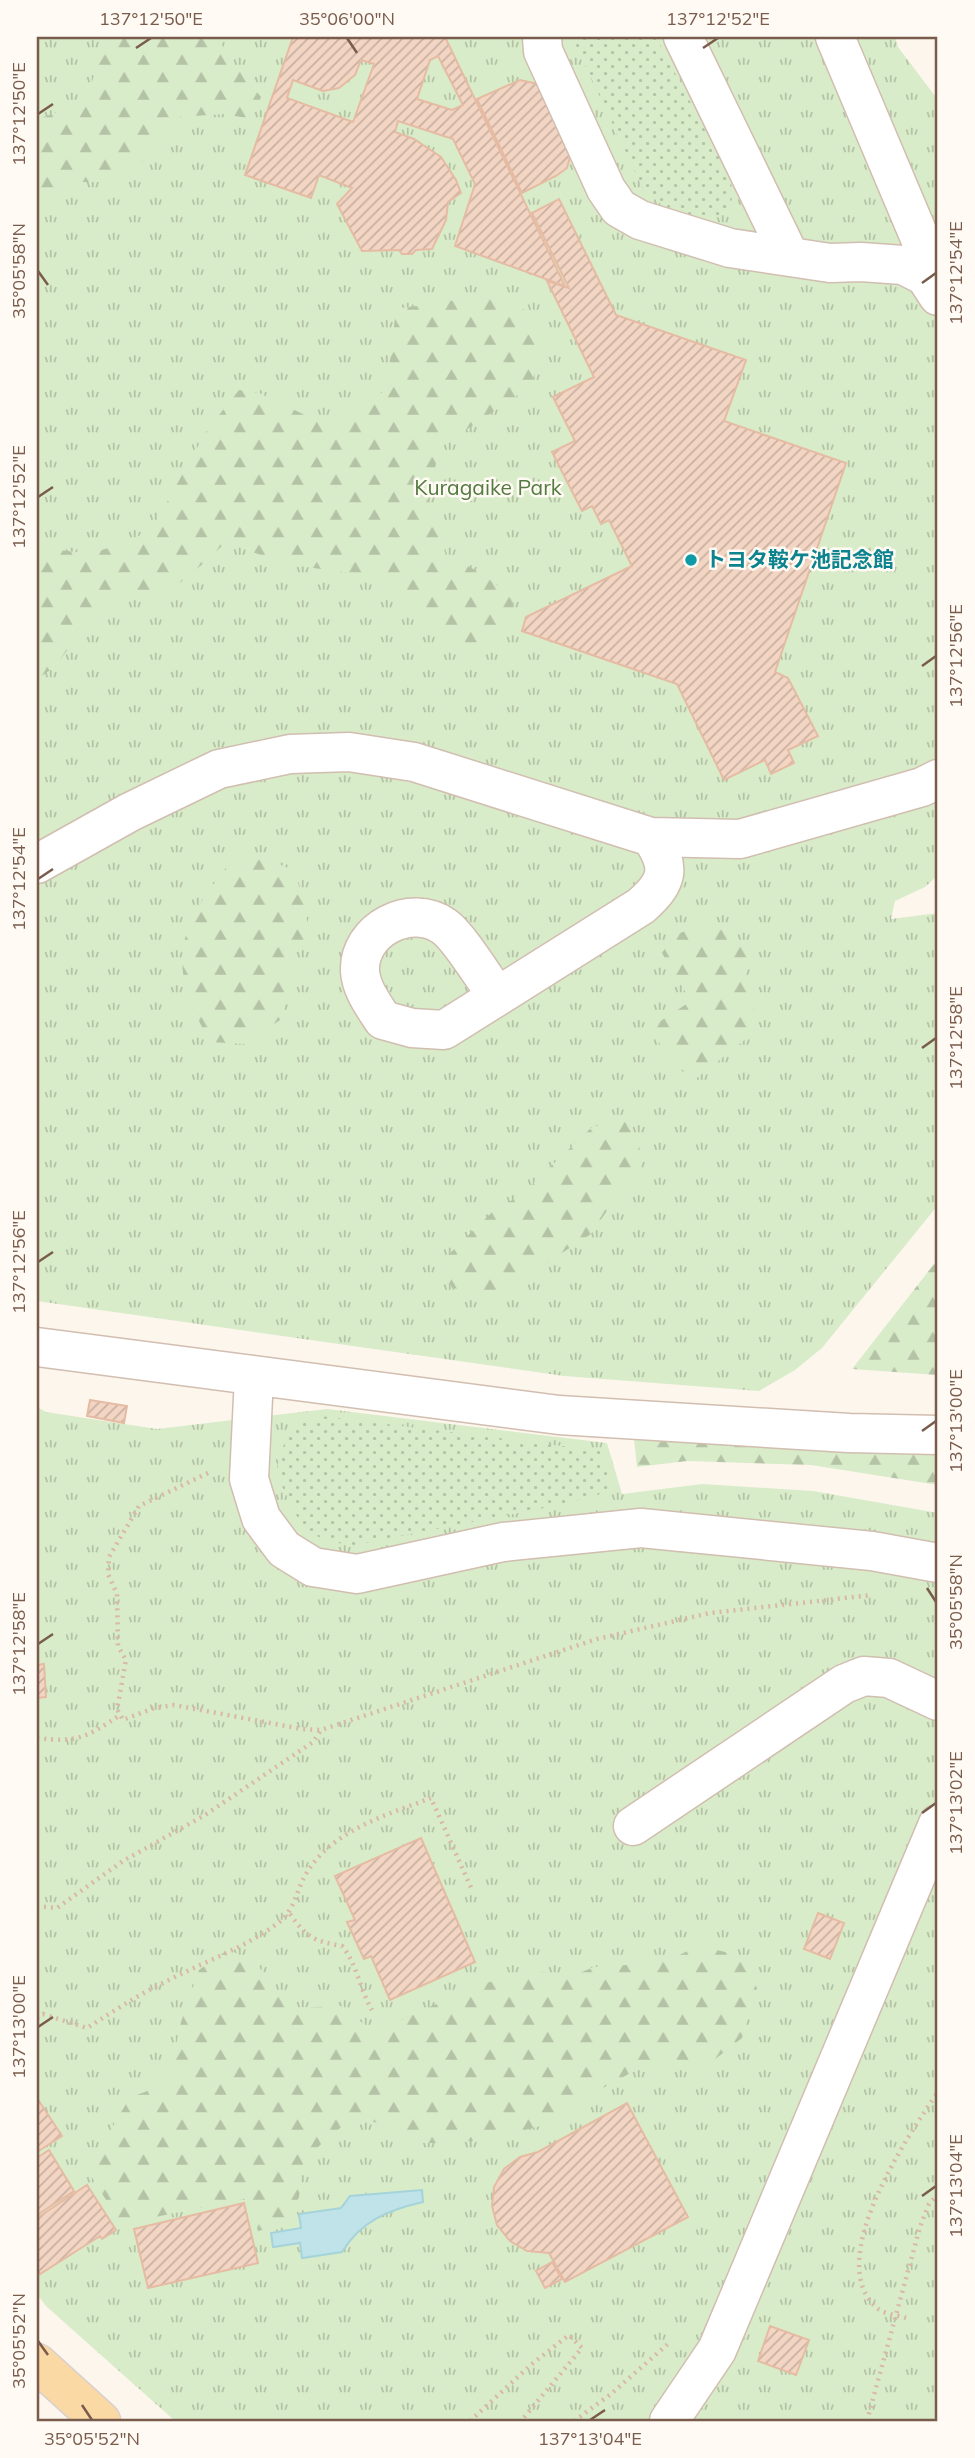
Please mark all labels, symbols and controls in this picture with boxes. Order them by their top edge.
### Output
text: 137°12'50"E [99,7,203,30]
text: 35°06'00"N [299,7,395,30]
text: 137°12'52"E [666,7,770,30]
text: 137°12'50"E [7,62,30,166]
text: 137°12'54"E [944,221,967,325]
text: 35°05'58"N [7,223,30,319]
text: 137°12'52"E [7,445,30,549]
park label: Kuragaike Park [414,474,562,500]
place label: トヨタ鞍ケ池記念館 [705,546,894,572]
marker: トヨタ鞍ケ池記念館 [683,552,699,568]
text: 137°12'56"E [944,604,967,708]
text: 137°12'54"E [7,827,30,931]
text: 137°12'58"E [944,986,967,1090]
text: 137°12'56"E [7,1210,30,1314]
text: 137°13'00"E [944,1369,967,1473]
text: 35°05'58"N [944,1554,967,1650]
text: 137°12'58"E [7,1592,30,1696]
text: 137°13'02"E [944,1751,967,1855]
text: 137°13'00"E [7,1975,30,2079]
text: 137°13'04"E [944,2134,967,2238]
text: 35°05'52"N [7,2293,30,2389]
text: 35°05'52"N [44,2427,140,2450]
text: 137°13'04"E [538,2427,642,2450]

